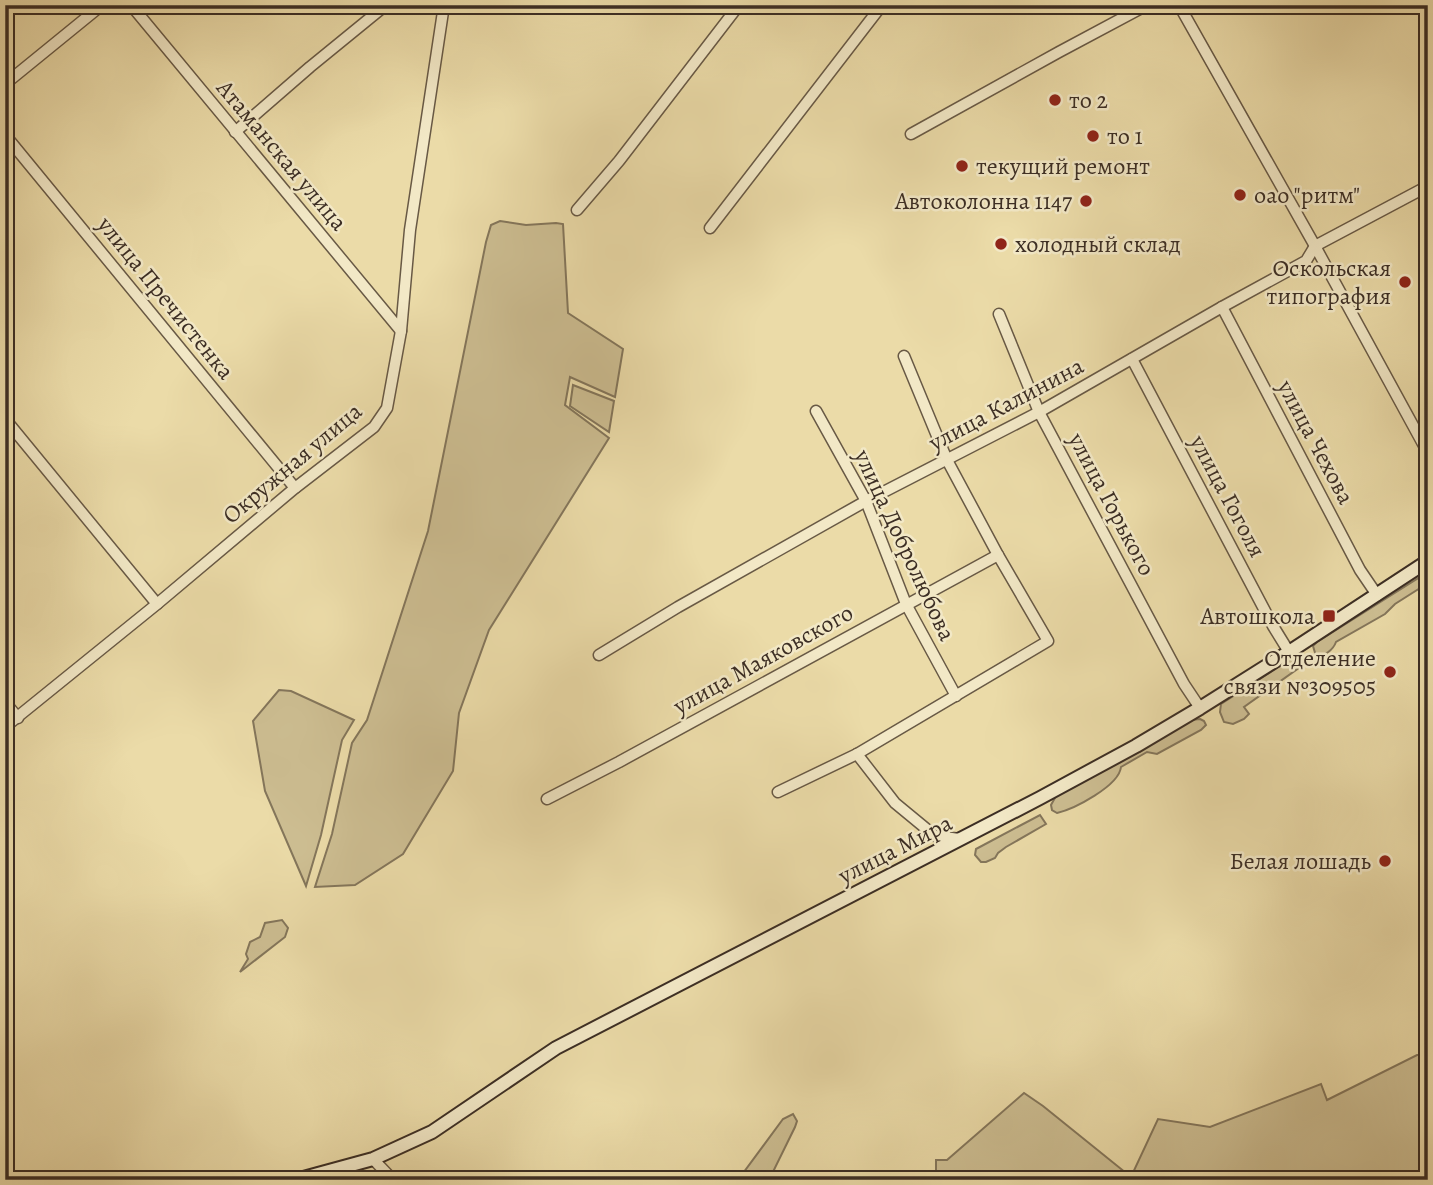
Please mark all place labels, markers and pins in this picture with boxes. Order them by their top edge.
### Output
place label: то 2 [1069,84,1108,116]
marker: то 2 [1047,92,1063,108]
place label: то 1 [1107,120,1143,152]
marker: то 1 [1085,128,1101,144]
place label: текущий ремонт [976,150,1150,182]
marker: текущий ремонт [954,158,970,174]
place label: оао "ритм" [1254,179,1360,211]
place label: Автоколонна 1147 [894,185,1073,217]
marker: оао "ритм" [1232,187,1248,203]
marker: Автоколонна 1147 [1078,193,1094,209]
place label: холодный склад [1015,228,1181,260]
marker: холодный склад [993,236,1009,252]
place label: Оскольская типография [1267,252,1391,312]
marker: Оскольская типография [1397,274,1413,290]
place label: Автошкола [1200,600,1315,632]
marker: Автошкола [1321,608,1337,624]
place label: Отделение связи №309505 [1224,642,1376,702]
marker: Отделение связи №309505 [1382,664,1398,680]
place label: Белая лошадь [1229,845,1372,877]
marker: Белая лошадь [1377,853,1393,869]

